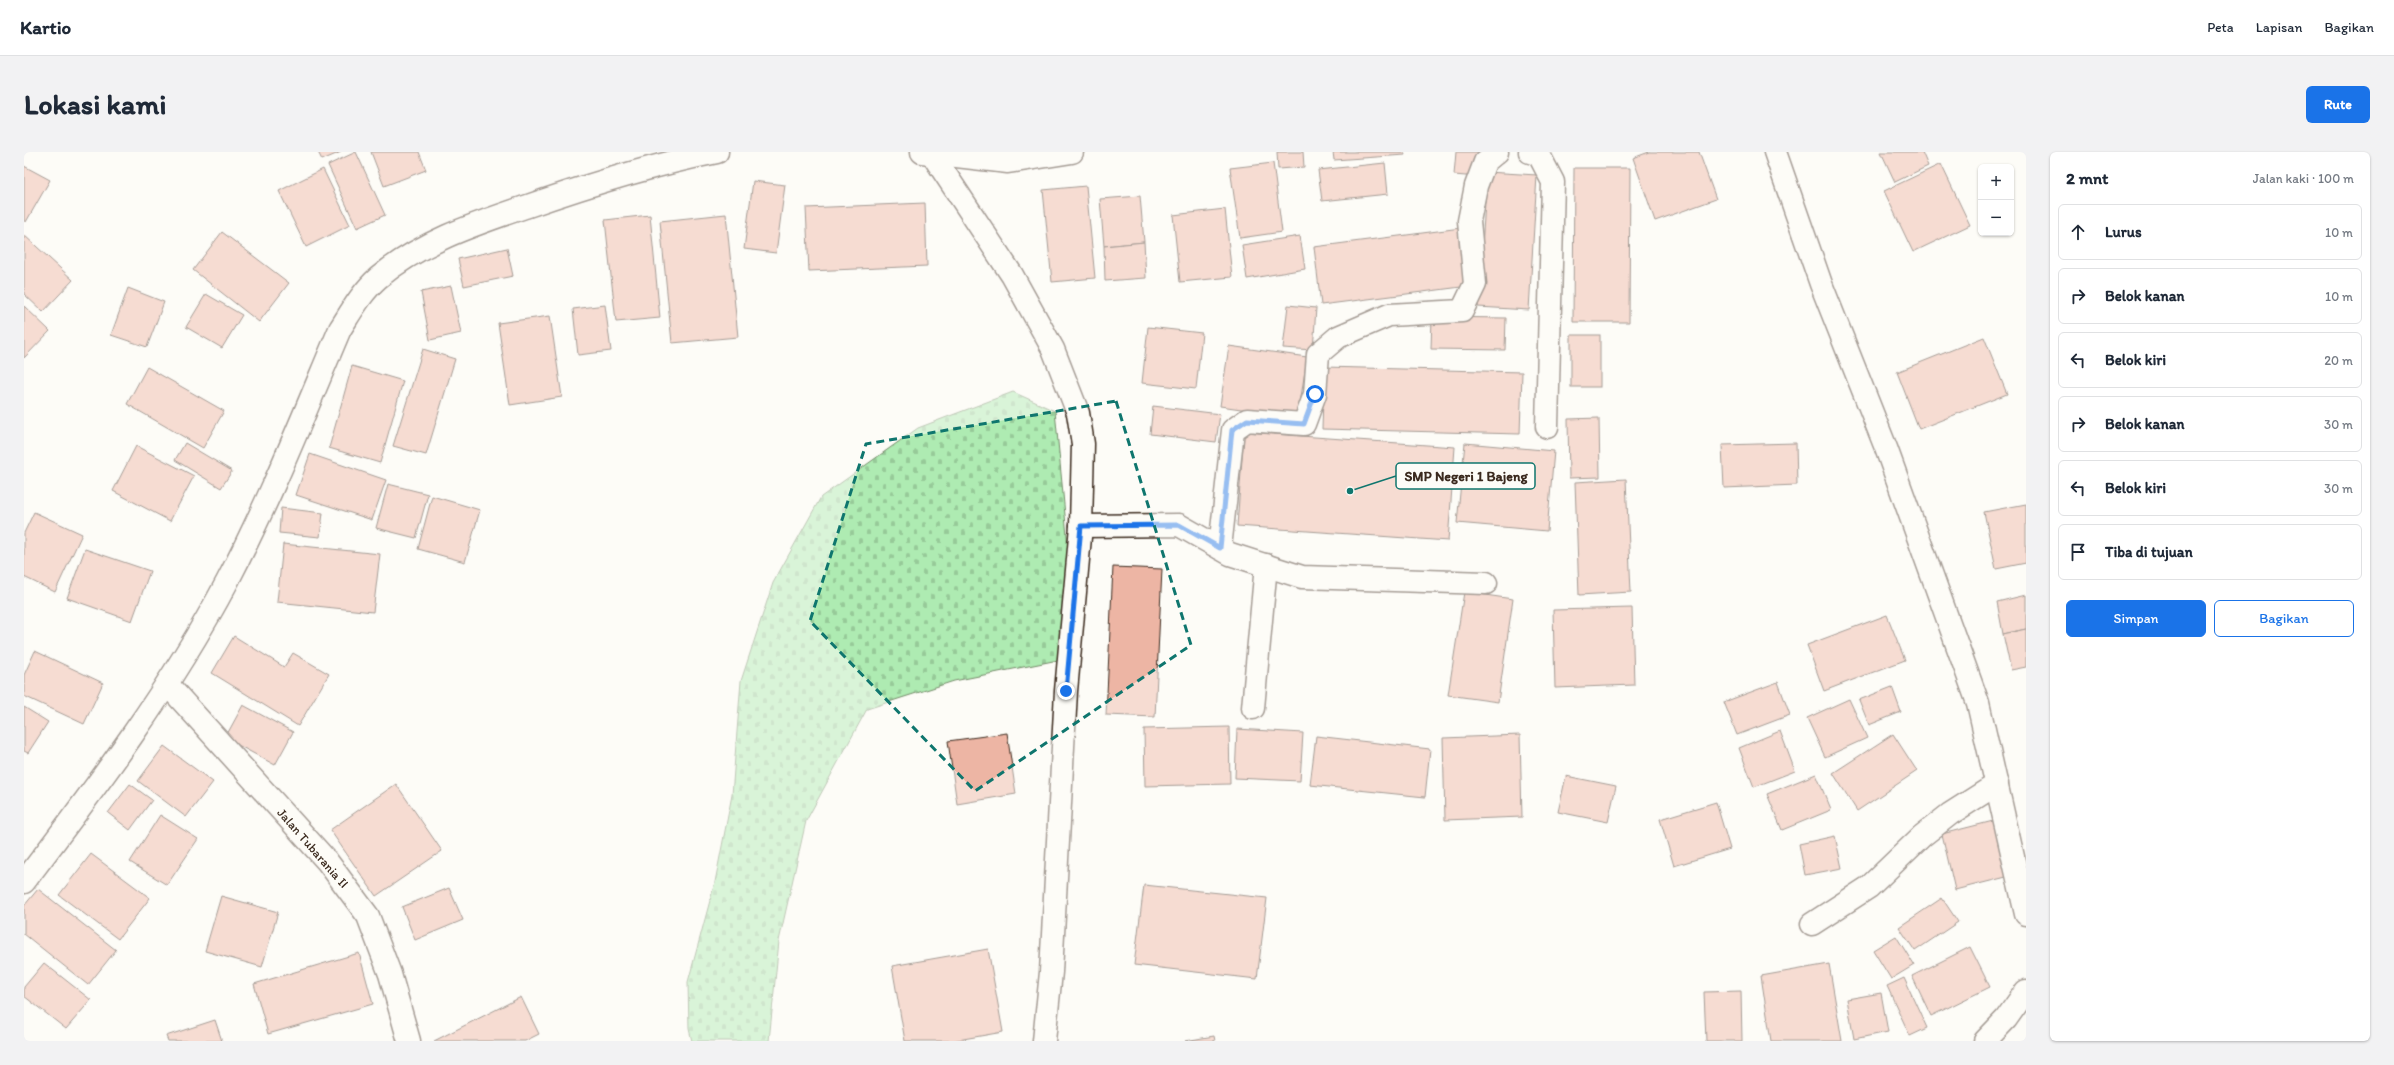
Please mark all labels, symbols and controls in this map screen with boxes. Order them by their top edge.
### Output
text: Kartio [20,16,71,39]
text: Peta [2207,19,2234,36]
text: Lapisan [2256,19,2303,36]
text: Bagikan [2325,19,2374,36]
button: Rute [2306,86,2370,123]
text: Lokasi kami [24,87,166,121]
map controls [1978,164,2014,236]
button: + [1978,164,2014,200]
text: 2 mnt [2066,168,2109,188]
text: Jalan kaki · 100 m [2253,171,2354,186]
button: − [1978,200,2014,236]
icon: ahead [2067,221,2089,243]
text: Lurus [2105,223,2142,241]
text: 10 m [2325,225,2353,240]
icon: right [2067,285,2089,307]
text: Belok kanan [2105,287,2185,305]
text: 10 m [2325,289,2353,304]
icon: left [2067,349,2089,371]
text: Belok kiri [2105,351,2166,369]
text: 20 m [2324,353,2353,368]
route start [1306,385,1324,403]
icon: right [2067,413,2089,435]
text: Belok kanan [2105,415,2185,433]
text: 30 m [2324,417,2353,432]
callout: SMP Negeri 1 Bajeng [1396,463,1535,489]
text: SMP Negeri 1 Bajeng [1404,468,1528,485]
icon: left [2067,477,2089,499]
text: Belok kiri [2105,479,2166,497]
text: 30 m [2324,481,2353,496]
icon: arrive [2067,541,2089,563]
text: Tiba di tujuan [2105,543,2193,561]
button: Simpan [2066,600,2206,637]
button: Bagikan [2214,600,2354,637]
route end [1057,682,1075,700]
street label: Jalan Tubarania II [274,805,352,891]

